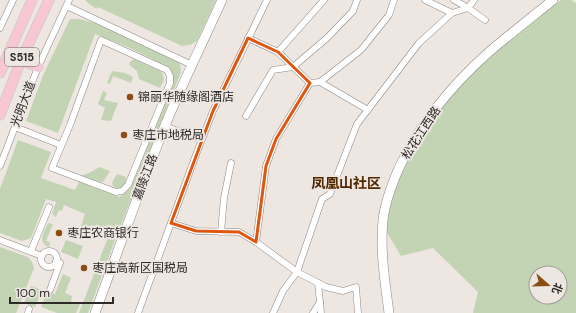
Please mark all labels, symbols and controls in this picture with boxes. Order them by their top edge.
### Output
road number: S515 [5,48,39,66]
street label: 光明大道 [7,79,39,129]
place label: 锦丽华随缘阁酒店 [138,89,234,105]
marker: 锦丽华随缘阁酒店 [125,92,135,102]
street label: 松花江西路 [398,103,444,163]
place label: 枣庄市地税局 [132,127,204,143]
marker: 枣庄市地税局 [119,130,129,140]
street label: 嘉陵江路 [129,152,161,202]
district label: 凤凰山社区 [311,174,381,192]
place label: 枣庄农商银行 [67,225,139,241]
marker: 枣庄农商银行 [54,228,64,238]
place label: 枣庄高新区国税局 [92,260,188,276]
marker: 枣庄高新区国税局 [79,263,89,273]
north arrow [528,265,568,305]
scale bar [10,279,113,305]
text: 北 [549,281,566,296]
text: 100 m [16,285,50,301]

